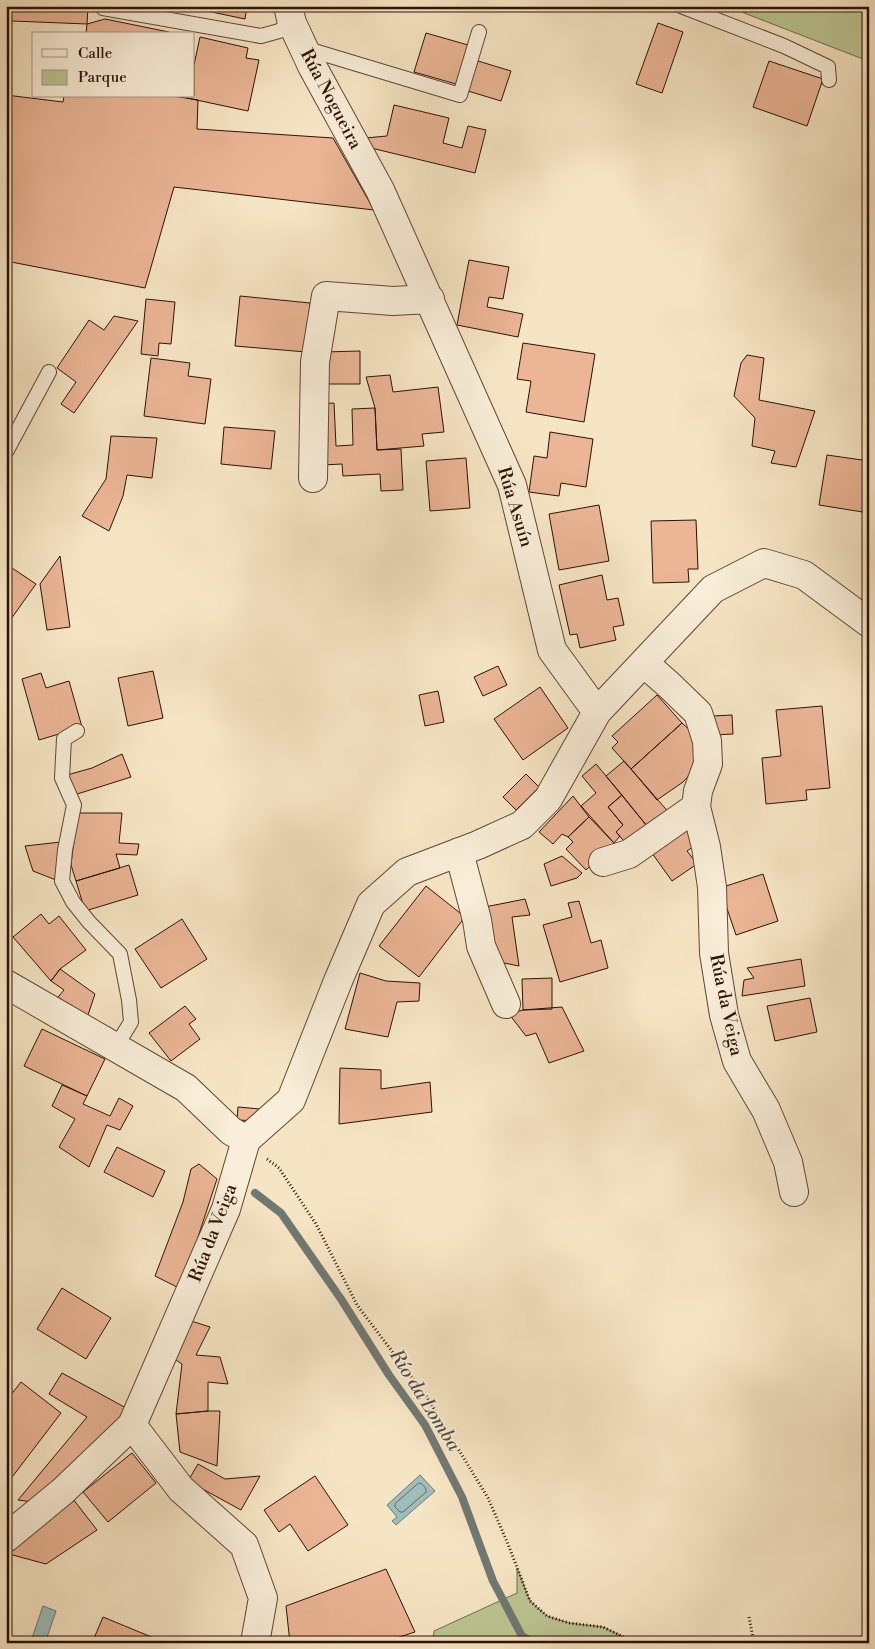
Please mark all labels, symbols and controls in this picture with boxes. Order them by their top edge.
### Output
legend [32,32,195,98]
text: Calle [78,44,112,63]
street label: Rúa Nogueira [295,45,367,154]
text: Parque [78,68,127,87]
street label: Rúa Asuín [492,464,538,550]
street label: Rúa da Veiga [704,952,748,1059]
street label: Rúa da Veiga [184,1180,243,1285]
water label: Río da Lomba [384,1344,466,1456]

